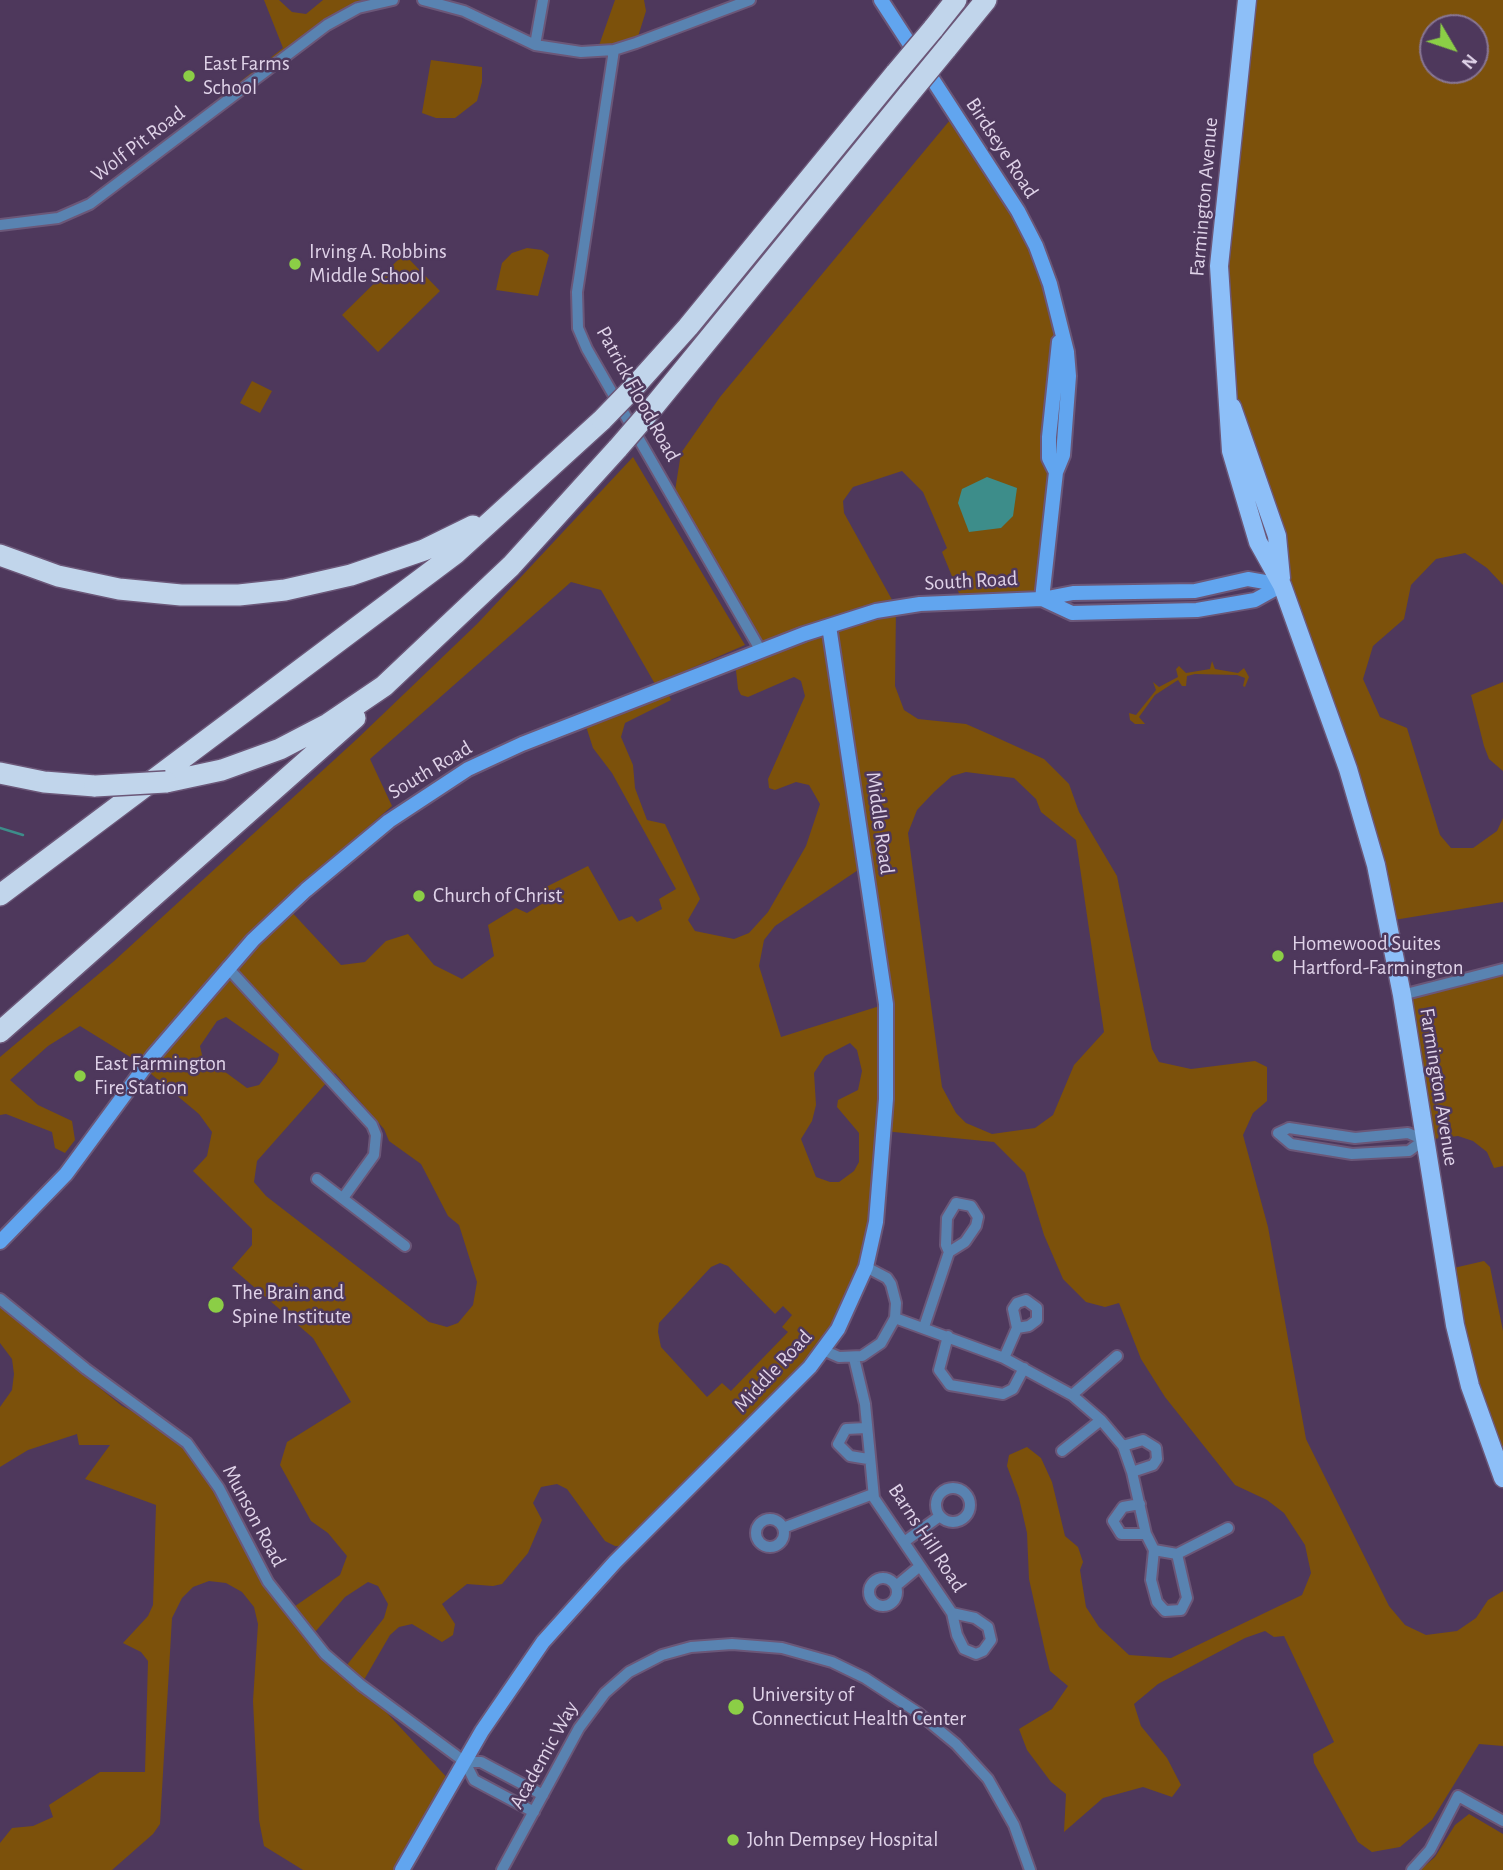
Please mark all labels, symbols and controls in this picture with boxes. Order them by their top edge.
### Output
north arrow [1419,14,1489,84]
text: N [1458,50,1481,72]
place label: East Farms School [203,51,290,101]
marker: East Farms School [181,68,197,84]
street label: Birdseye Road [960,93,1044,203]
street label: Wolf Pit Road [86,101,190,187]
street label: Farmington Avenue [1184,116,1224,278]
place label: Irving A. Robbins Middle School [309,239,447,289]
marker: Irving A. Robbins Middle School [287,256,303,272]
street label: Patrick Flood Road [590,322,686,466]
street label: South Road [924,566,1018,596]
street label: South Road [383,735,477,805]
street label: Middle Road [860,770,900,876]
place label: Church of Christ [433,883,562,909]
marker: Church of Christ [411,888,427,904]
place label: Homewood Suites Hartford-Farmington [1292,931,1464,981]
marker: Homewood Suites Hartford-Farmington [1270,948,1286,964]
street label: Farmington Avenue [1414,1006,1464,1168]
place label: East Farmington Fire Station [94,1051,226,1101]
marker: East Farmington Fire Station [72,1068,88,1084]
place label: The Brain and Spine Institute [232,1280,351,1330]
marker: The Brain and Spine Institute [206,1295,226,1315]
street label: Middle Road [728,1325,818,1417]
street label: Munson Road [217,1461,291,1571]
street label: Barns Hill Road [882,1479,972,1597]
place label: University of Connecticut Health Center [752,1682,966,1732]
street label: Academic Way [504,1697,584,1813]
marker: University of Connecticut Health Center [726,1697,746,1717]
place label: John Dempsey Hospital [747,1827,938,1853]
marker: John Dempsey Hospital [725,1832,741,1848]

